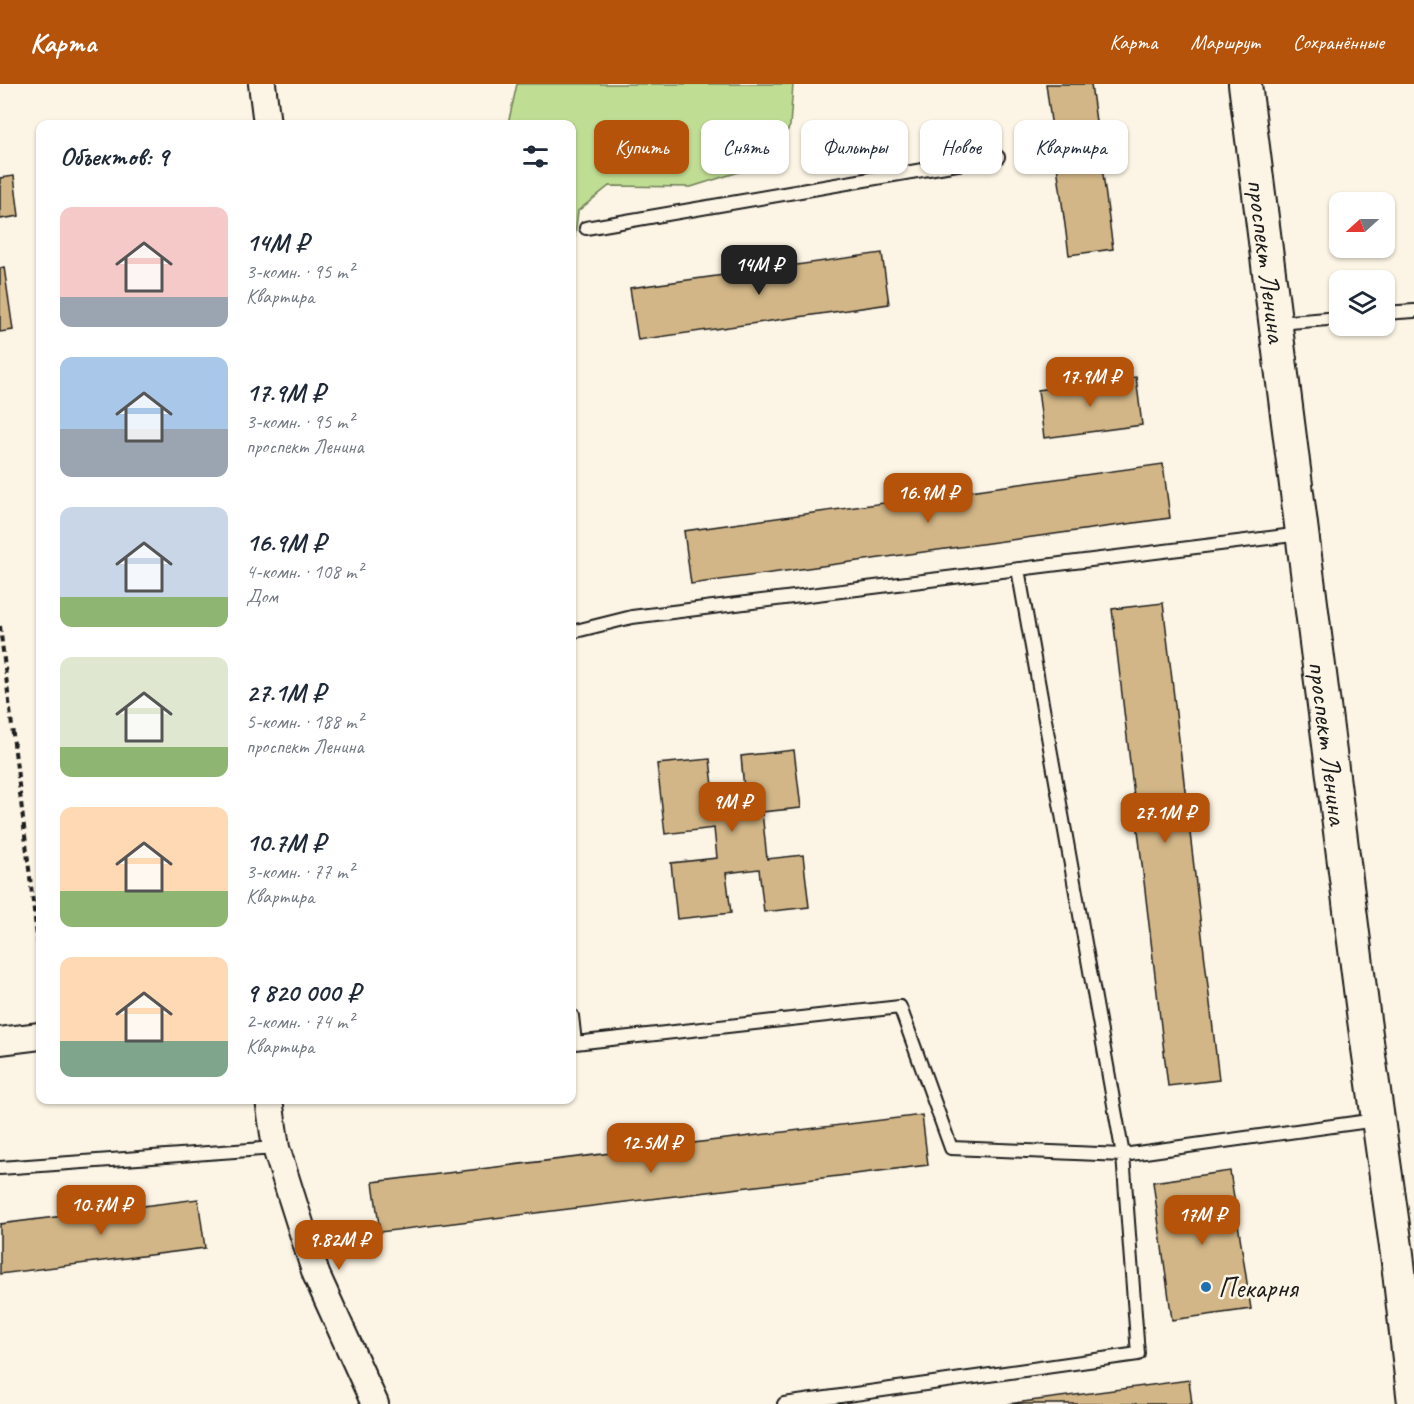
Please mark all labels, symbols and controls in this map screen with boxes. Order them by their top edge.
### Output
text: Карта [30,25,97,60]
text: Карта [1109,29,1158,55]
text: Маршрут [1191,29,1260,55]
text: Сохранённые [1293,29,1384,55]
chip: Купить [594,120,689,174]
chip: Снять [701,120,789,174]
chip: Фильтры [801,120,908,174]
chip: Новое [920,120,1002,174]
chip: Квартира [1014,120,1128,174]
text: Объектов: 9 [60,140,168,173]
icon: filters [519,140,552,173]
street label: проспект Ленина [1239,177,1295,346]
north arrow [1329,192,1395,258]
map controls [1329,192,1395,336]
text: 14M ₽ [246,226,308,259]
icon: home [108,231,180,303]
pin: 14M ₽ [717,245,801,296]
text: 14M ₽ [735,252,783,277]
text: 3-комн. · 95 m² [246,259,354,284]
button: layers [1329,270,1395,336]
text: Квартира [246,284,314,309]
pin: 17.9M ₽ [1035,357,1145,408]
text: 17.9M ₽ [1060,364,1120,389]
text: 17.9M ₽ [246,376,325,409]
icon: home [108,381,180,453]
text: 3-комн. · 95 m² [246,409,354,434]
text: проспект Ленина [246,434,363,459]
pin: 16.9M ₽ [873,473,983,524]
text: 16.9M ₽ [898,480,958,505]
text: 16.9M ₽ [246,526,325,559]
icon: home [108,531,180,603]
text: 4-комн. · 108 m² [246,559,363,584]
text: Дом [246,584,278,609]
street label: проспект Ленина [1301,659,1356,828]
text: 27.1M ₽ [246,676,325,709]
icon: home [108,681,180,753]
text: 5-комн. · 188 m² [246,709,363,734]
text: проспект Ленина [246,734,363,759]
pin: 9M ₽ [696,782,768,833]
text: 9M ₽ [713,789,751,814]
pin: 27.1M ₽ [1110,793,1220,844]
text: 27.1M ₽ [1135,800,1195,825]
text: 10.7M ₽ [246,826,325,859]
icon: home [108,831,180,903]
text: 3-комн. · 77 m² [246,859,354,884]
text: Квартира [246,884,314,909]
text: 9 820 000 ₽ [246,976,360,1009]
icon: home [108,981,180,1053]
text: 2-комн. · 74 m² [246,1009,354,1034]
text: Квартира [246,1034,314,1059]
pin: 12.5M ₽ [596,1123,706,1174]
text: 12.5M ₽ [621,1130,681,1155]
pin: 10.7M ₽ [46,1185,156,1236]
text: 10.7M ₽ [71,1192,131,1217]
pin: 17M ₽ [1160,1195,1244,1246]
text: 17M ₽ [1178,1202,1226,1227]
pin: 9.82M ₽ [284,1220,394,1271]
text: 9.82M ₽ [309,1227,369,1252]
place label: Пекарня [1218,1270,1300,1305]
marker: Пекарня [1199,1280,1213,1294]

